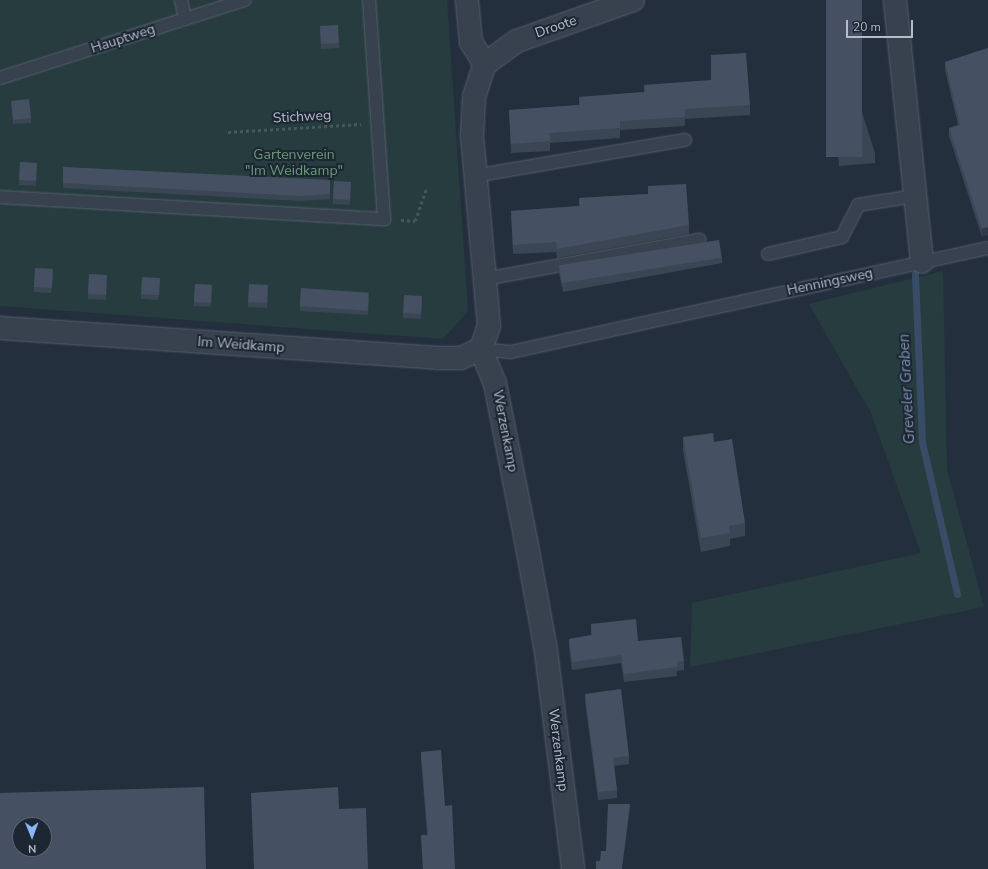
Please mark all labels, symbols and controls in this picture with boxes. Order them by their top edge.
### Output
street label: Droote [533,12,579,42]
scale bar [848,12,915,38]
text: 20 m [853,19,881,35]
street label: Hauptweg [89,21,157,57]
street label: Stichweg [272,107,332,127]
park label: Gartenverein "Im Weidkamp" [245,147,343,180]
street label: Henningsweg [786,265,874,299]
water label: Greveler Graben [895,333,919,445]
street label: Im Weidkamp [197,334,285,356]
street label: Werzenkamp [489,389,521,473]
street label: Werzenkamp [545,708,571,792]
north arrow [12,817,52,857]
text: N [28,841,36,856]

